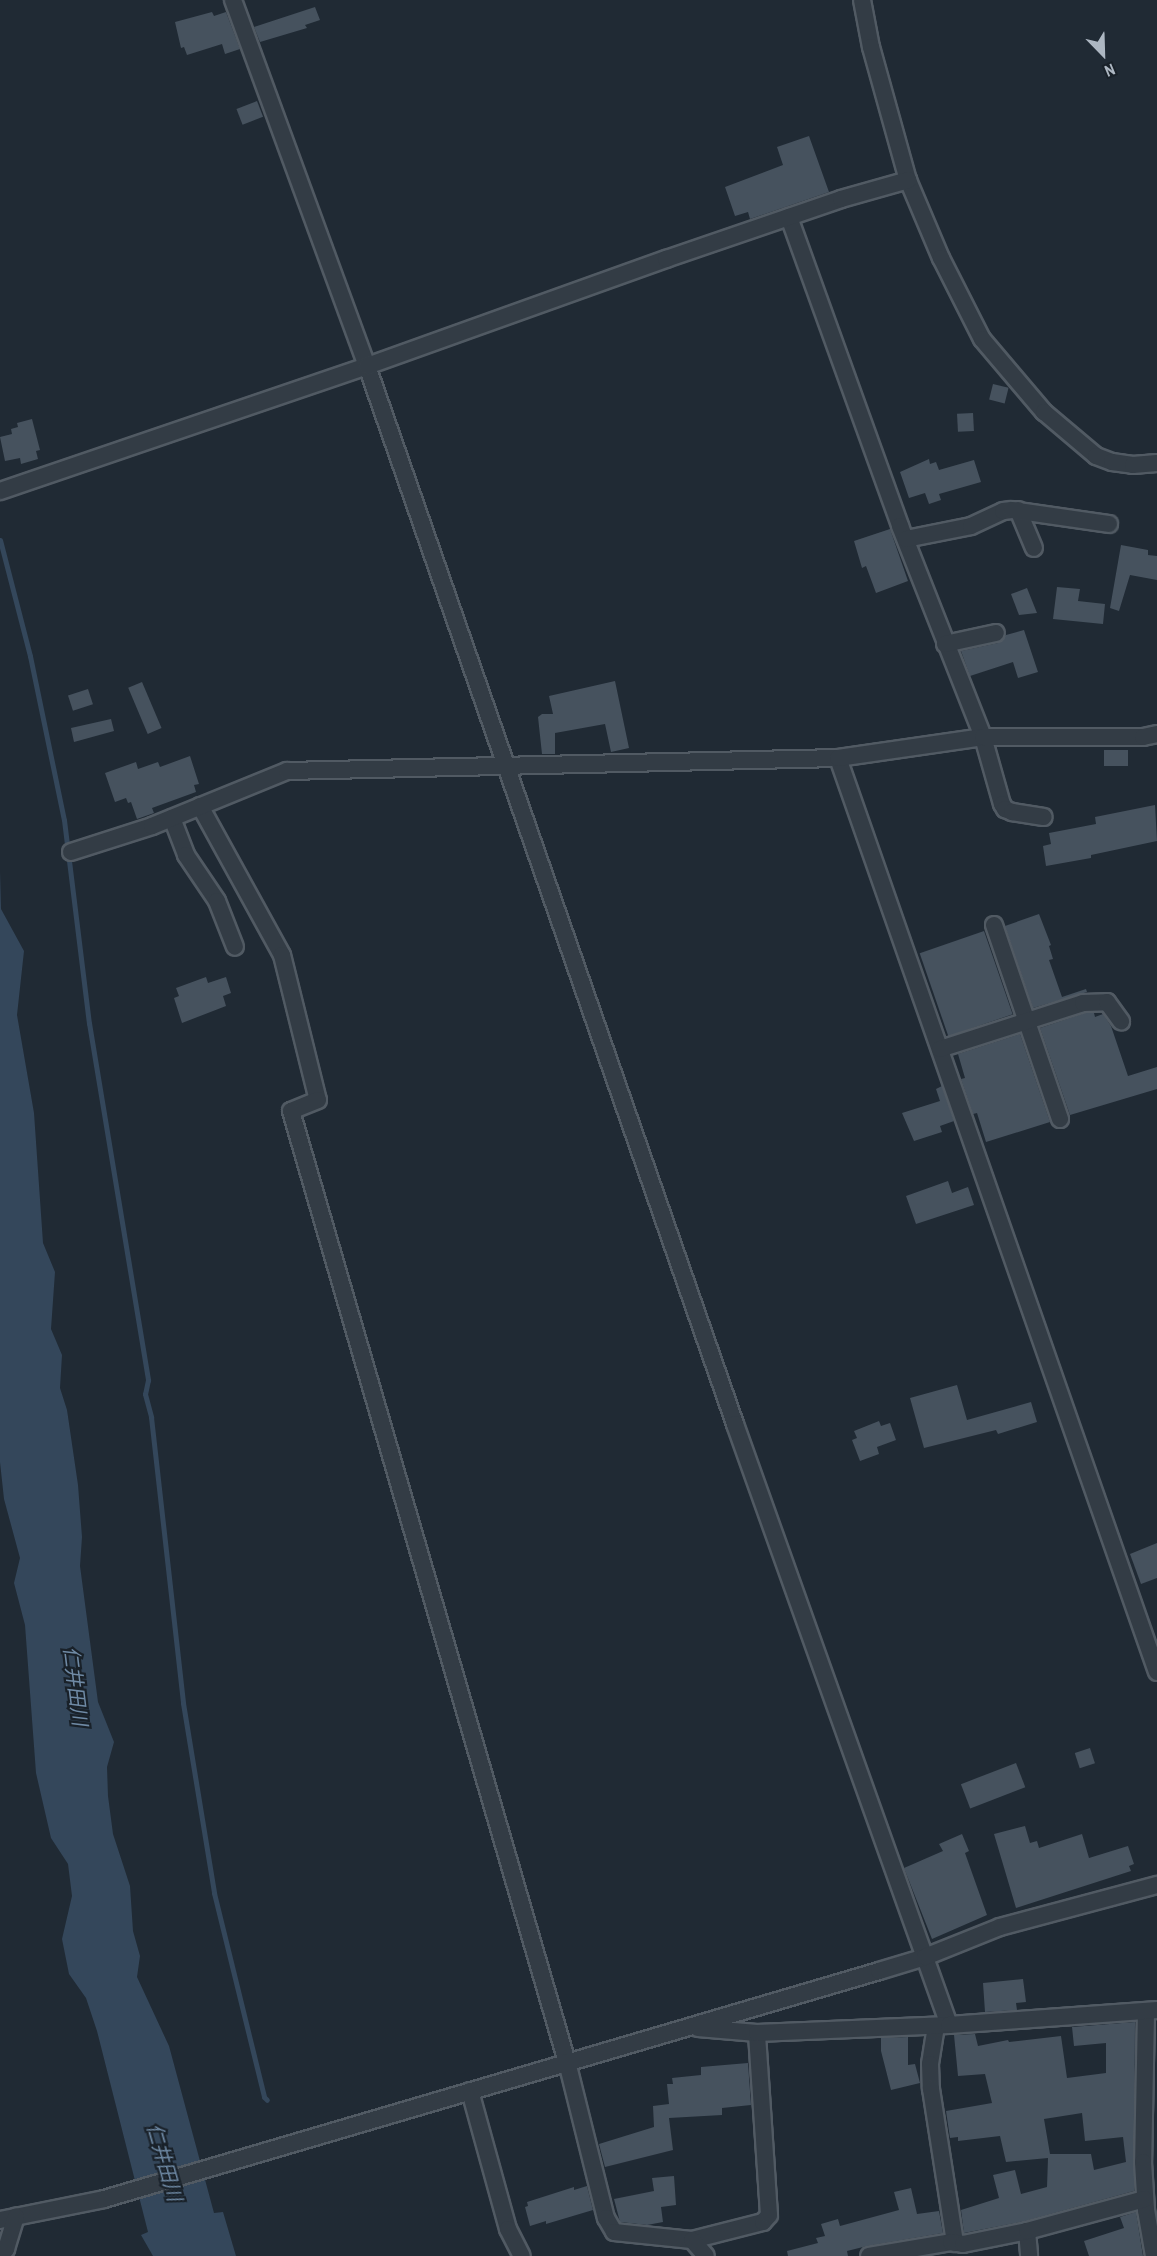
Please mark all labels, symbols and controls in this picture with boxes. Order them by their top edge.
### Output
north arrow [1073,24,1133,84]
text: N [1101,59,1119,83]
water label: 仁井田川 [59,1645,93,1727]
water label: 仁井田川 [142,2120,188,2204]

